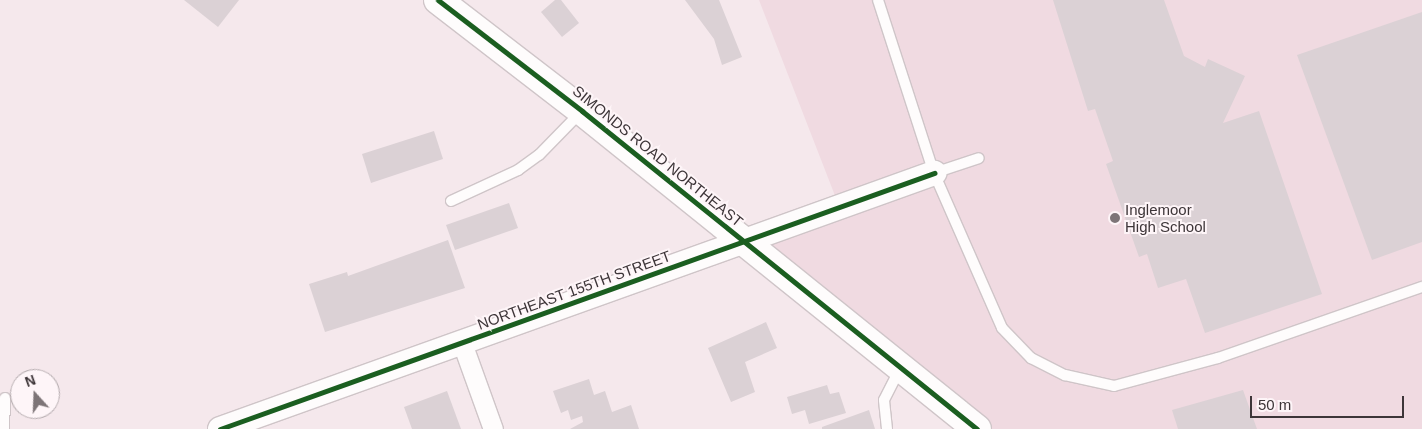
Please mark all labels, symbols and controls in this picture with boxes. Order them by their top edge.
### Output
street label: SIMONDS ROAD NORTHEAST [569,82,747,230]
place label: Inglemoor High School [1125,200,1206,235]
marker: Inglemoor High School [1109,212,1121,224]
street label: NORTHEAST 155TH STREET [475,247,673,333]
north arrow [10,369,60,419]
text: N [23,372,38,390]
scale bar [1252,386,1406,418]
text: 50 m [1258,396,1291,413]

